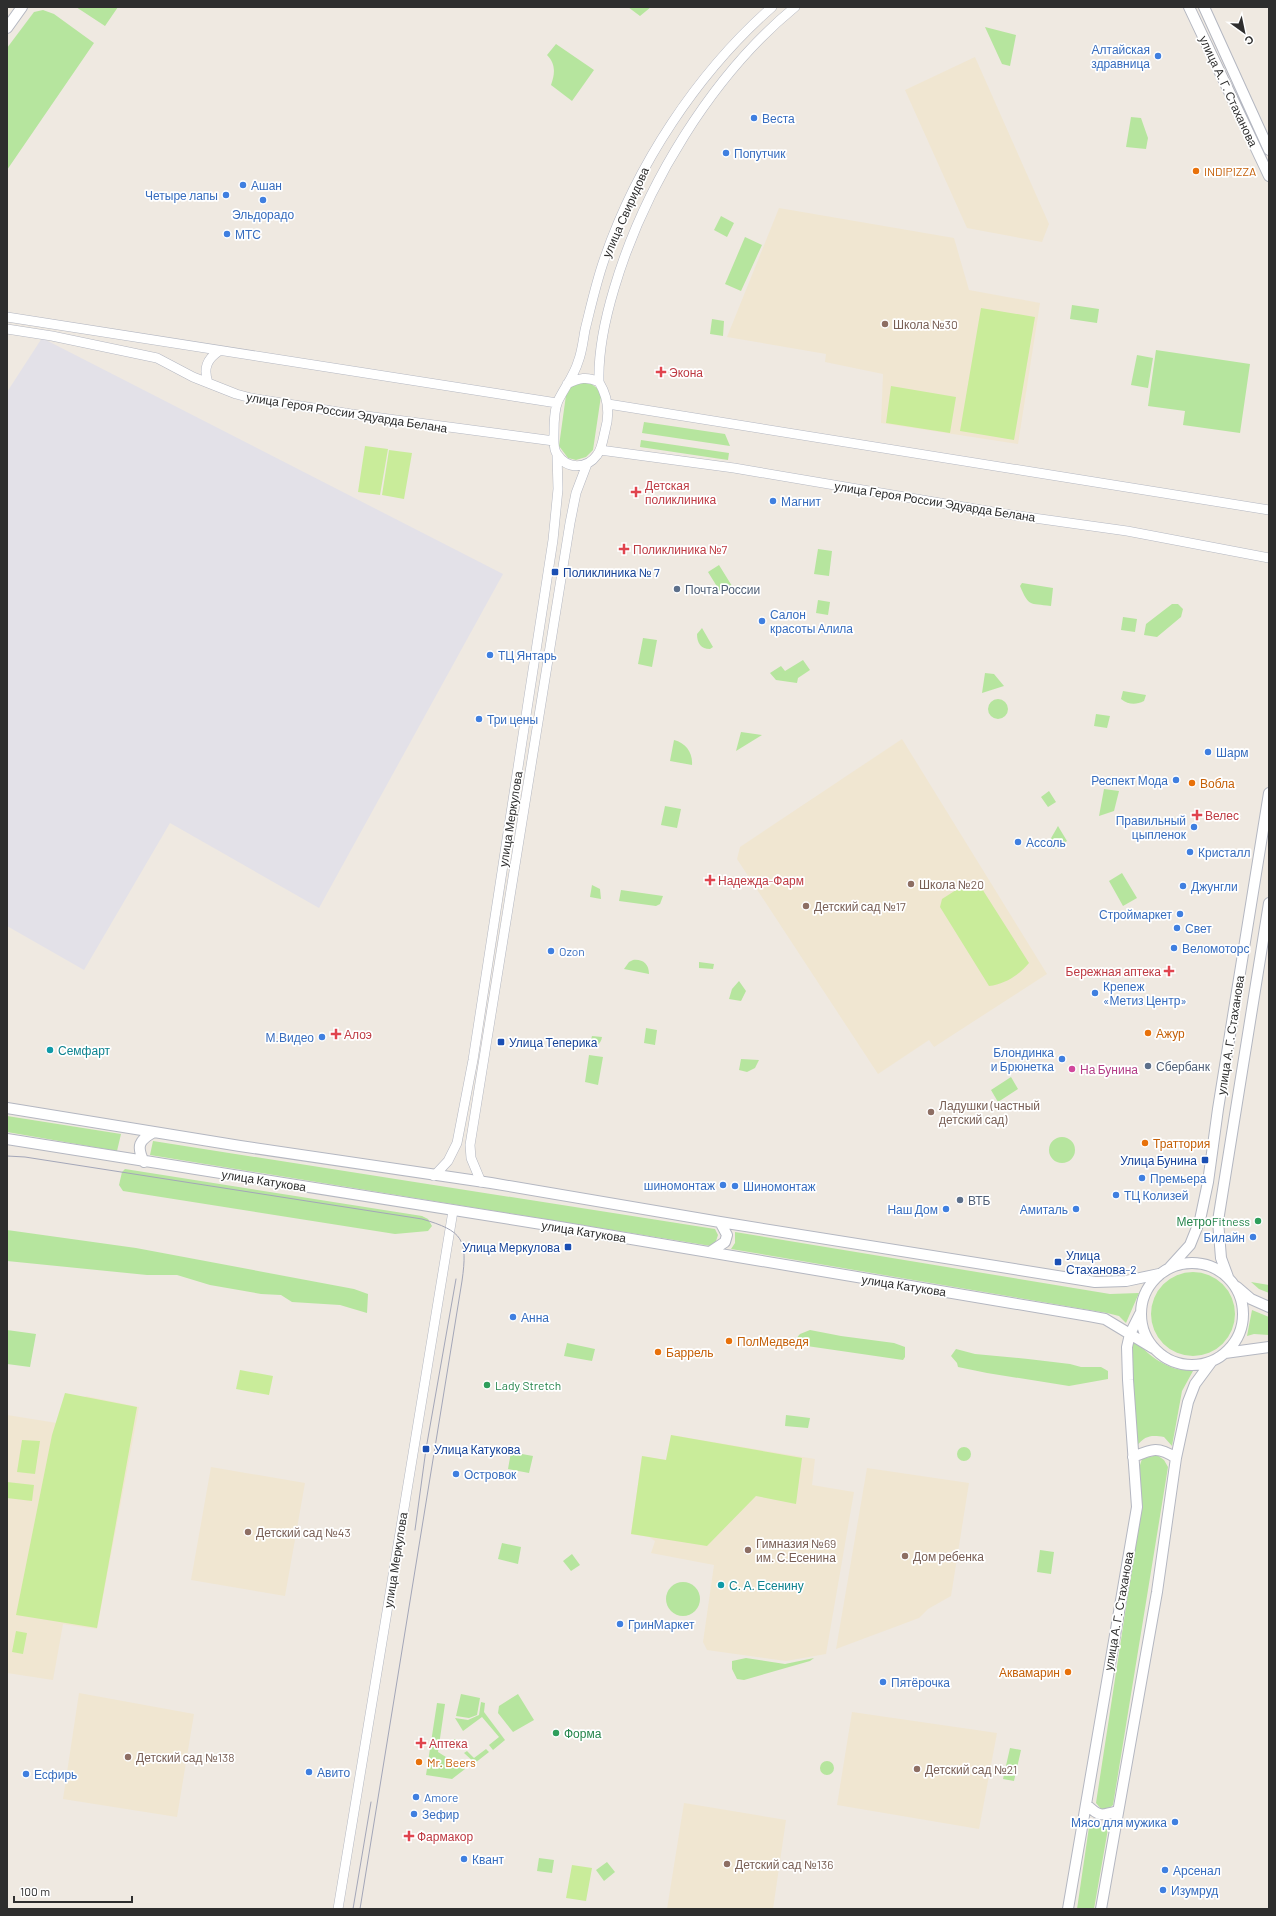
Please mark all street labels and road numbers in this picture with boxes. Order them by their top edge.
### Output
street label: улица А. Г. Стаханова [1197,33,1261,149]
street label: улица Свиридова [599,165,652,260]
street label: улица Героя России Эдуарда Белана [245,389,449,436]
street label: улица Героя России Эдуарда Белана [833,478,1037,525]
street label: улица Меркулова [496,770,526,868]
street label: улица А. Г. Стаханова [1214,974,1247,1096]
street label: улица Катукова [221,1166,308,1195]
street label: улица Катукова [541,1217,628,1246]
street label: улица Катукова [861,1271,948,1300]
street label: улица Меркулова [381,1511,411,1609]
street label: улица А. Г. Стаханова [1101,1550,1136,1672]

